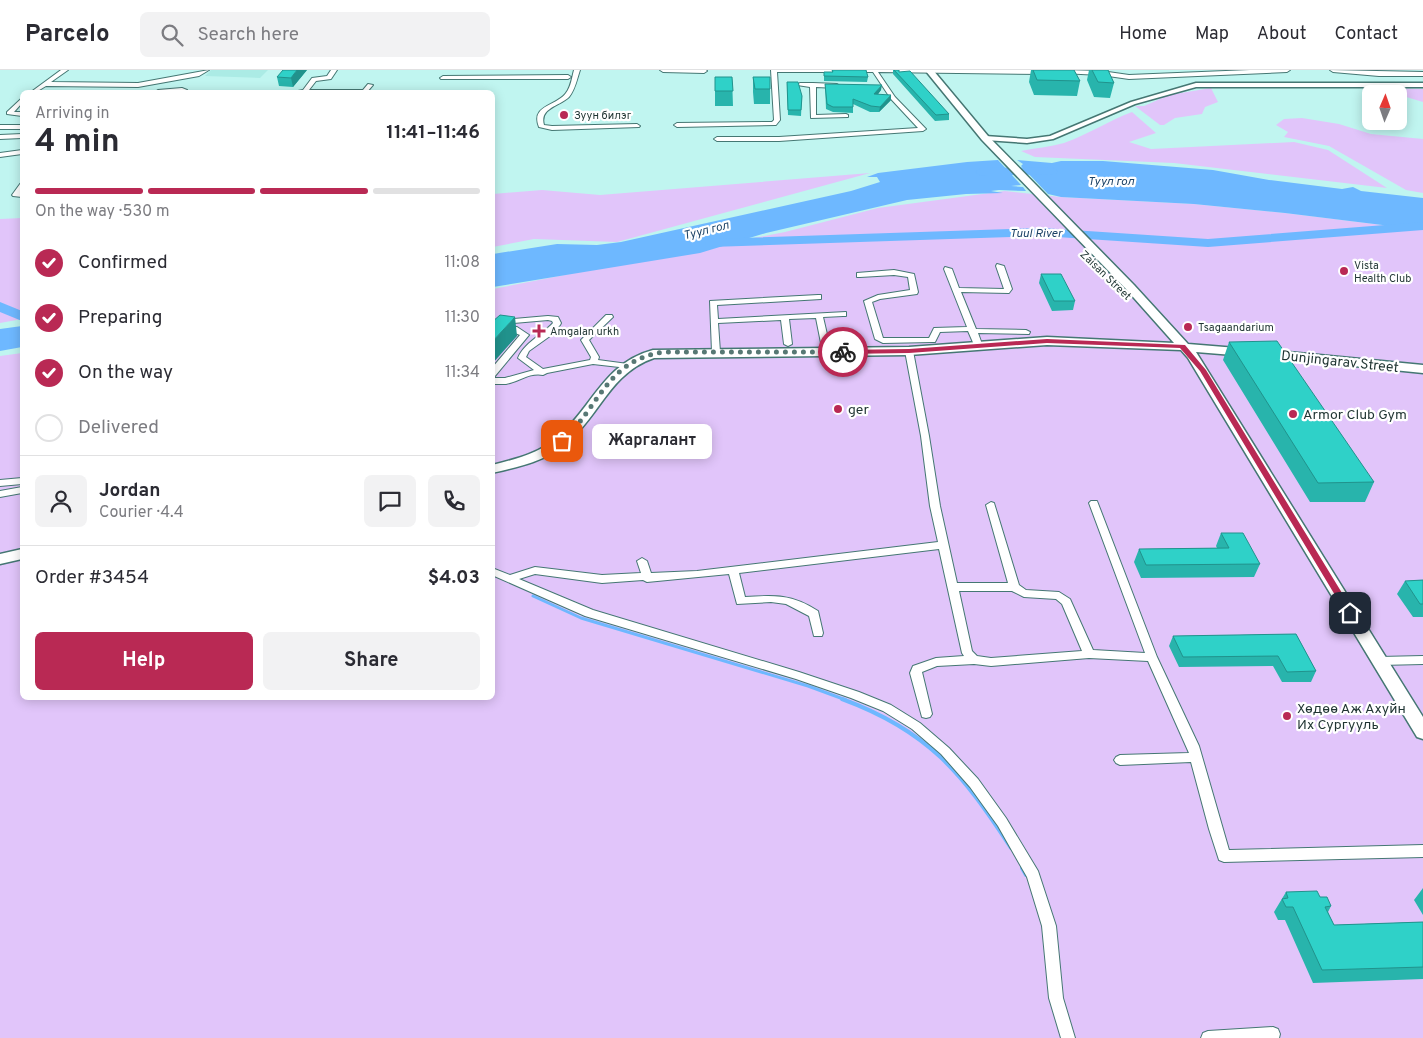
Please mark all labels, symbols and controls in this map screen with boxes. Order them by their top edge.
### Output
search box [140,12,490,57]
text: Parcelo [25,20,110,50]
icon: search [158,21,186,49]
text: Search here [198,23,299,47]
text: Home [1119,23,1167,46]
text: Map [1195,23,1229,46]
text: About [1257,23,1306,46]
text: Contact [1334,23,1398,46]
north arrow [1362,85,1408,130]
map controls [1362,85,1407,130]
text: Arriving in [35,104,110,124]
marker: Зуун билэг [558,109,570,121]
place label: Зуун билэг [574,109,632,123]
text: 11:41–11:46 [386,121,480,145]
text: 4 min [35,123,120,163]
water label: Туул гол [1088,174,1135,190]
text: On the way · 530 m [35,202,170,222]
water label: Туул гол [682,217,732,244]
water label: Tuul River [1010,226,1064,242]
street label: Zaisan Street [1077,248,1134,304]
icon: check [35,249,63,277]
text: Confirmed [78,251,168,275]
text: 11:08 [444,253,480,273]
place label: Vista Health Club [1354,259,1411,286]
marker: Vista Health Club [1338,265,1350,277]
icon: check [35,304,63,332]
text: Preparing [78,306,162,330]
text: 11:30 [445,308,480,328]
marker: Tsagaandarium [1182,321,1194,333]
place label: Tsagaandarium [1198,321,1274,335]
marker: Amgalan urkh [532,324,546,338]
place label: Amgalan urkh [550,325,619,339]
courier [818,327,868,377]
icon: bike [829,338,857,366]
street label: Dunjingarav Street [1280,348,1399,377]
icon: check [35,359,63,387]
text: On the way [78,361,173,385]
text: 11:34 [445,363,480,383]
place label: ger [848,402,869,419]
marker: ger [832,403,844,415]
place label: Armor Club Gym [1303,407,1407,424]
marker: Armor Club Gym [1287,408,1299,420]
text: Delivered [78,416,159,440]
pin [541,420,583,462]
callout: Жаргалант [592,424,712,458]
icon: bag [548,427,576,455]
text: Жаргалант [608,431,696,451]
button: person [35,475,87,527]
button: chat [364,475,416,527]
button: phone [428,475,480,527]
text: Jordan [99,479,161,503]
text: Courier · 4.4 [99,503,184,523]
text: Order #3454 [35,566,149,590]
text: $4.03 [428,566,480,590]
pin [1329,592,1371,634]
icon: home [1336,599,1364,627]
button: Help [35,632,253,690]
button: Share [263,632,480,690]
place label: Хөдөө Аж Ахуйн Их Сургууль [1297,701,1406,734]
marker: Хөдөө Аж Ахуйн Их Сургууль [1281,710,1293,722]

